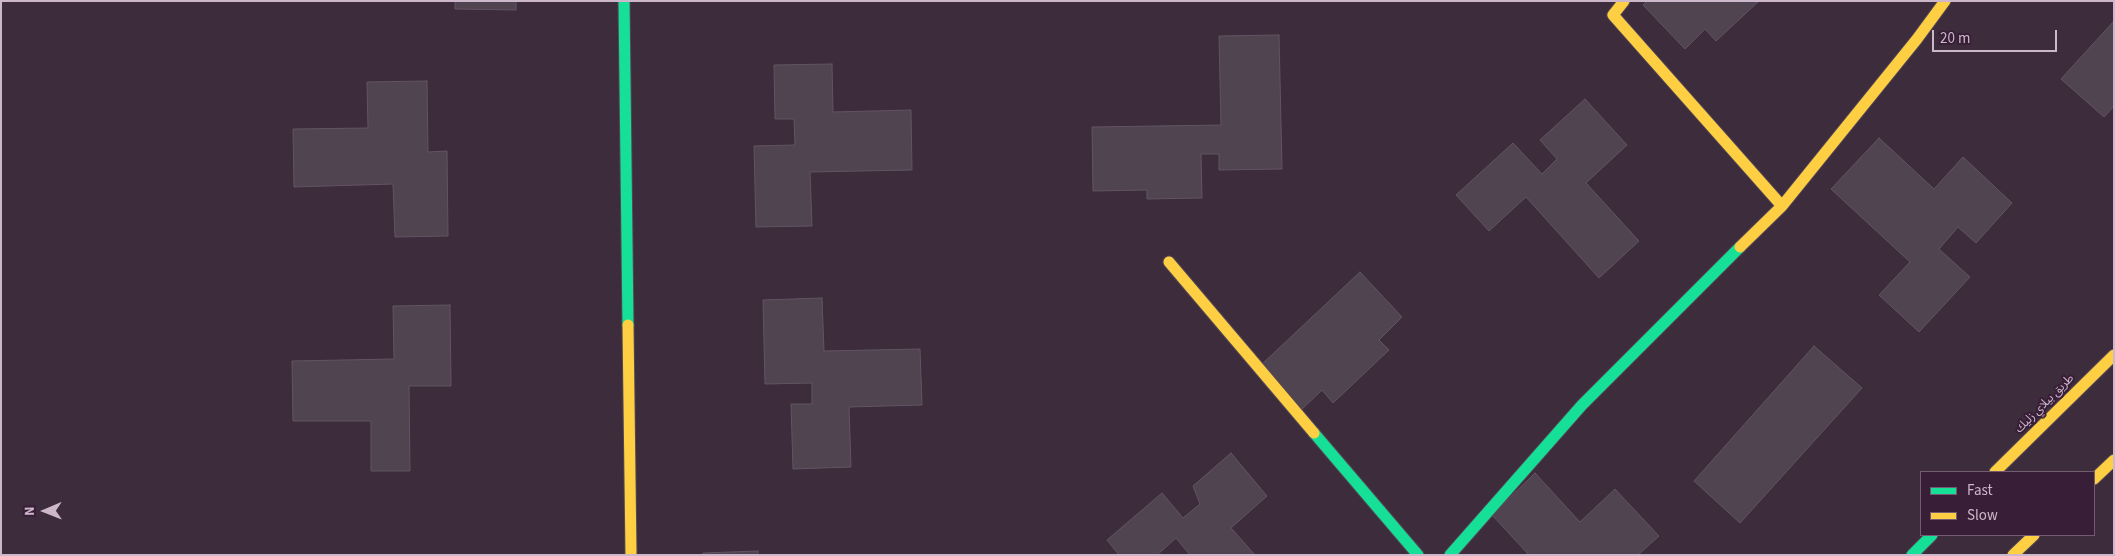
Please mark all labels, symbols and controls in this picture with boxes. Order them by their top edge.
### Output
scale bar [1935,20,2060,52]
text: 20 m [1940,28,1970,49]
street label: طريق بيلاي زليك [2013,372,2077,436]
legend [1920,471,2095,536]
text: Fast [1967,480,1993,501]
north arrow [20,486,70,536]
text: Slow [1967,505,1998,526]
text: N [20,506,40,516]

